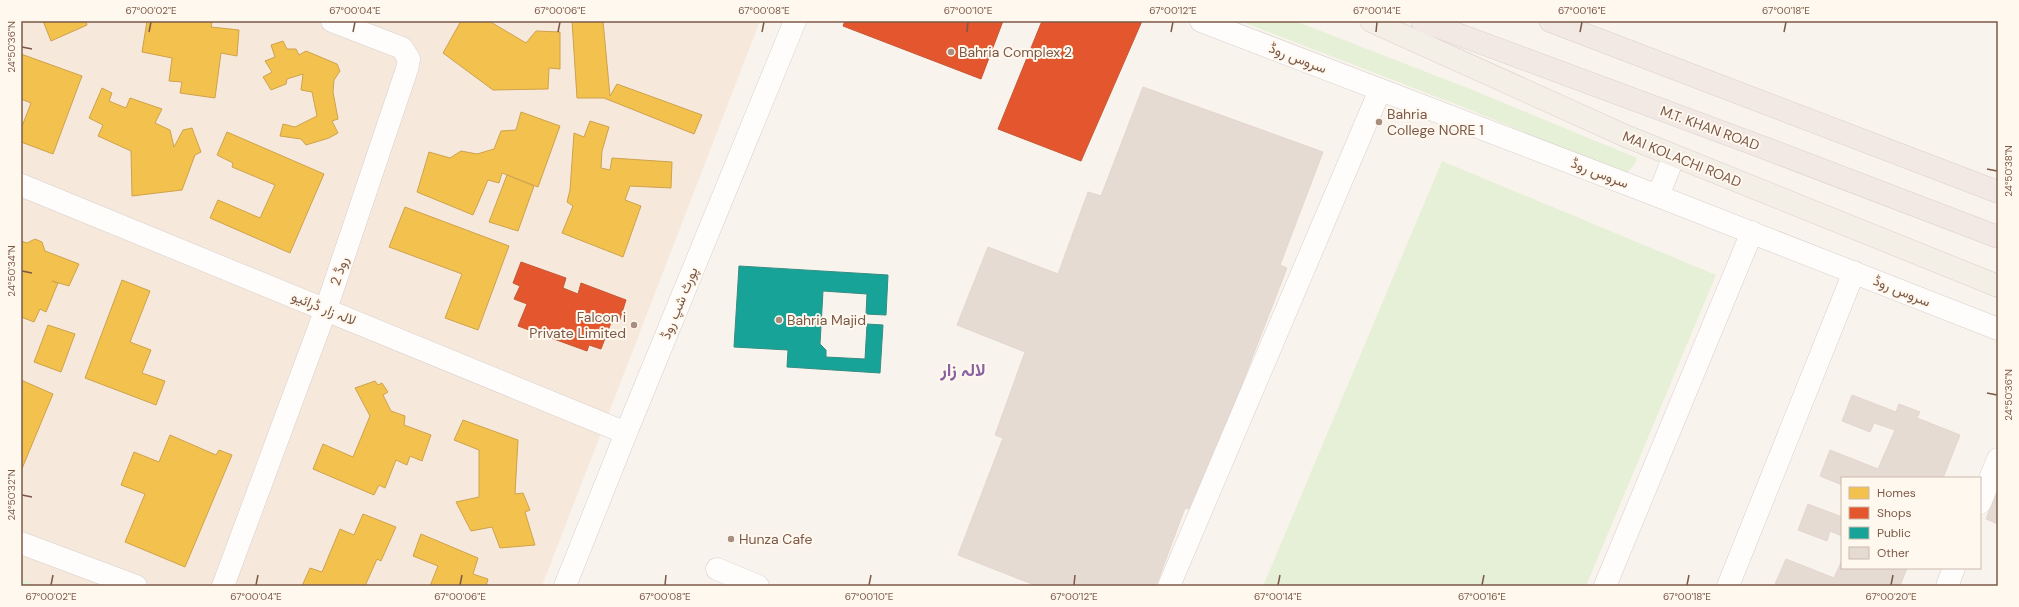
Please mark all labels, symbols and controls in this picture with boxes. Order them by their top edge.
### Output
text: 67°00'02"E [125,4,177,17]
text: 67°00'04"E [329,4,381,17]
text: 67°00'06"E [534,4,586,17]
text: 67°00'08"E [738,4,790,17]
text: 67°00'10"E [944,4,993,17]
text: 67°00'12"E [1149,4,1197,17]
text: 67°00'14"E [1353,4,1401,17]
text: 67°00'16"E [1558,4,1606,17]
text: 67°00'18"E [1762,4,1810,17]
text: 24°50'36"N [5,21,18,73]
street label: سروس روڈ [1267,39,1329,77]
place label: Bahria Complex 2 [959,43,1072,61]
marker: Bahria Complex 2 [946,47,956,57]
street label: M.T. KHAN ROAD [1658,102,1762,154]
place label: Bahria College NORE 1 [1387,105,1484,139]
marker: Bahria College NORE 1 [1374,117,1384,127]
street label: MAI KOLACHI ROAD [1620,127,1744,191]
text: 24°50'38"N [2002,145,2015,197]
street label: سروس روڈ [1569,154,1631,192]
text: 24°50'34"N [5,245,18,297]
street label: روڈ 2 [326,254,352,288]
street label: پورٹ شپ روڈ [656,264,703,342]
street label: سروس روڈ [1871,271,1933,311]
street label: لالہ زار ڈرائیو [289,287,359,329]
place label: Falcon i Private Limited [529,308,626,342]
place label: Bahria Majid [787,311,866,329]
marker: Bahria Majid [774,315,784,325]
marker: Falcon i Private Limited [629,320,639,330]
district label: لالہ زار [939,358,986,382]
text: 24°50'36"N [2002,369,2015,421]
text: 24°50'32"N [5,469,18,521]
legend [1841,477,1981,569]
text: Homes [1877,485,1916,501]
text: Shops [1877,505,1912,521]
text: Public [1877,525,1911,541]
place label: Hunza Cafe [739,530,812,548]
marker: Hunza Cafe [726,534,736,544]
text: Other [1877,545,1910,561]
text: 67°00'02"E [25,590,77,603]
text: 67°00'04"E [230,590,282,603]
text: 67°00'06"E [434,590,486,603]
text: 67°00'08"E [639,590,691,603]
text: 67°00'10"E [845,590,894,603]
text: 67°00'12"E [1050,590,1098,603]
text: 67°00'14"E [1254,590,1302,603]
text: 67°00'16"E [1458,590,1506,603]
text: 67°00'18"E [1663,590,1711,603]
text: 67°00'20"E [1865,590,1917,603]

